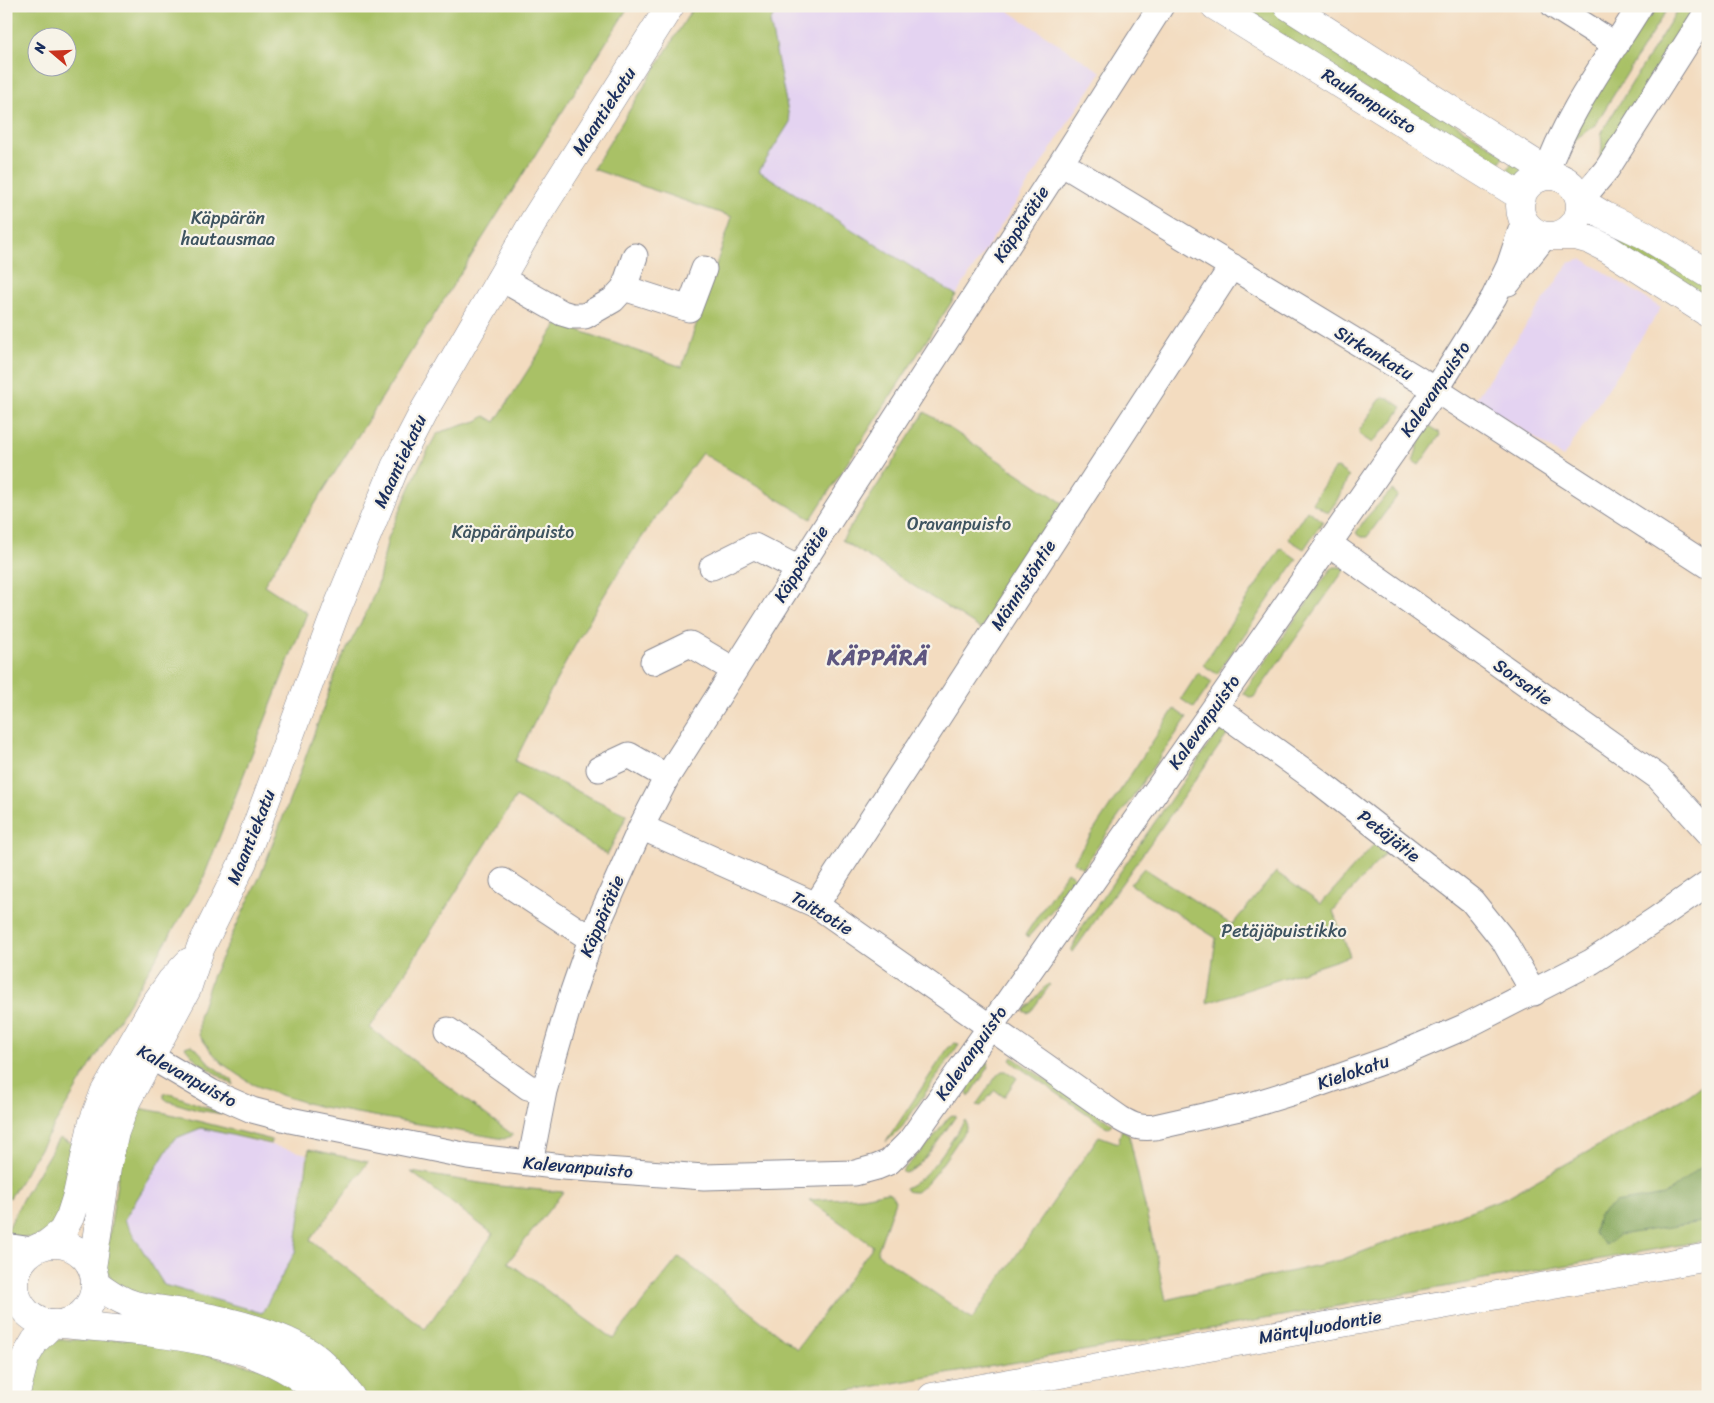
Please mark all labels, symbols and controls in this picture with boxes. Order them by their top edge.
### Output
north arrow [28,28,78,78]
text: N [26,39,54,58]
street label: Rauhanpuisto [1315,59,1423,143]
street label: Maantiekatu [563,60,645,162]
street label: Käppärätie [984,179,1058,269]
park label: Käppärän hautausmaa [180,202,275,255]
street label: Sirkankatu [1328,317,1420,390]
street label: Kalevanpuisto [1391,334,1479,444]
street label: Maantiekatu [364,408,436,513]
park label: Oravanpuisto [907,508,1011,540]
park label: Käppäränpuisto [452,516,574,548]
street label: Käppärätie [765,519,837,609]
street label: Männistöntie [982,533,1065,637]
district label: KÄPPÄRÄ [826,638,930,677]
street label: Sorsatie [1487,650,1559,714]
street label: Kalevanpuisto [1159,668,1249,776]
street label: Maantiekatu [217,784,285,890]
street label: Petäjätie [1350,801,1428,871]
street label: Käppärätie [570,870,634,962]
street label: Taittotie [785,882,859,944]
park label: Petäjäpuistikko [1221,915,1347,947]
street label: Kalevanpuisto [926,999,1016,1107]
street label: Kalevanpuisto [131,1035,243,1117]
street label: Kielokatu [1312,1045,1394,1099]
street label: Kalevanpuisto [522,1146,634,1188]
street label: Mäntyluodontie [1256,1300,1384,1354]

